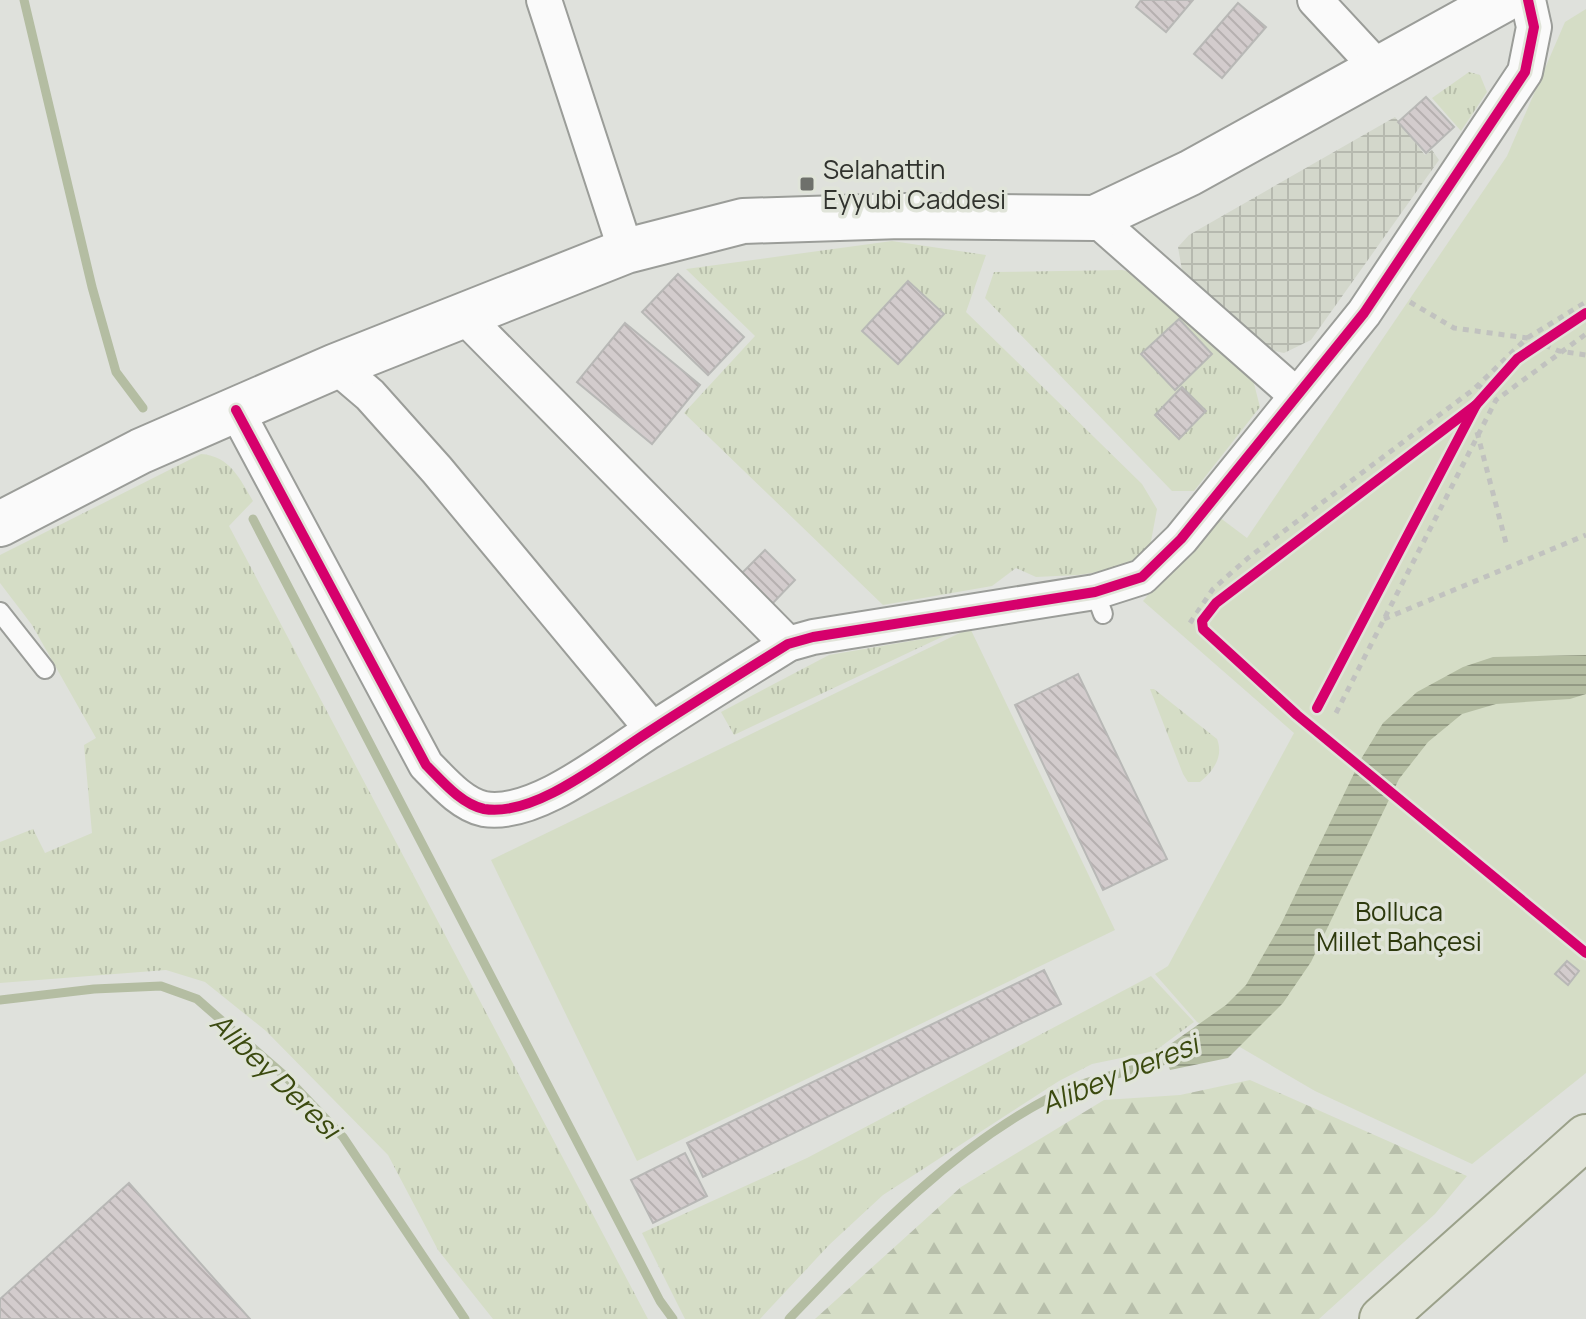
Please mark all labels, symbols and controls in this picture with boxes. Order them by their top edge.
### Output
place label: Selahattin Eyyubi Caddesi [823,151,1006,217]
marker: Selahattin Eyyubi Caddesi [798,175,816,193]
park label: Bolluca Millet Bahçesi [1316,893,1482,959]
water label: Alibey Deresi [203,1004,352,1149]
water label: Alibey Deresi [1035,1023,1206,1122]

